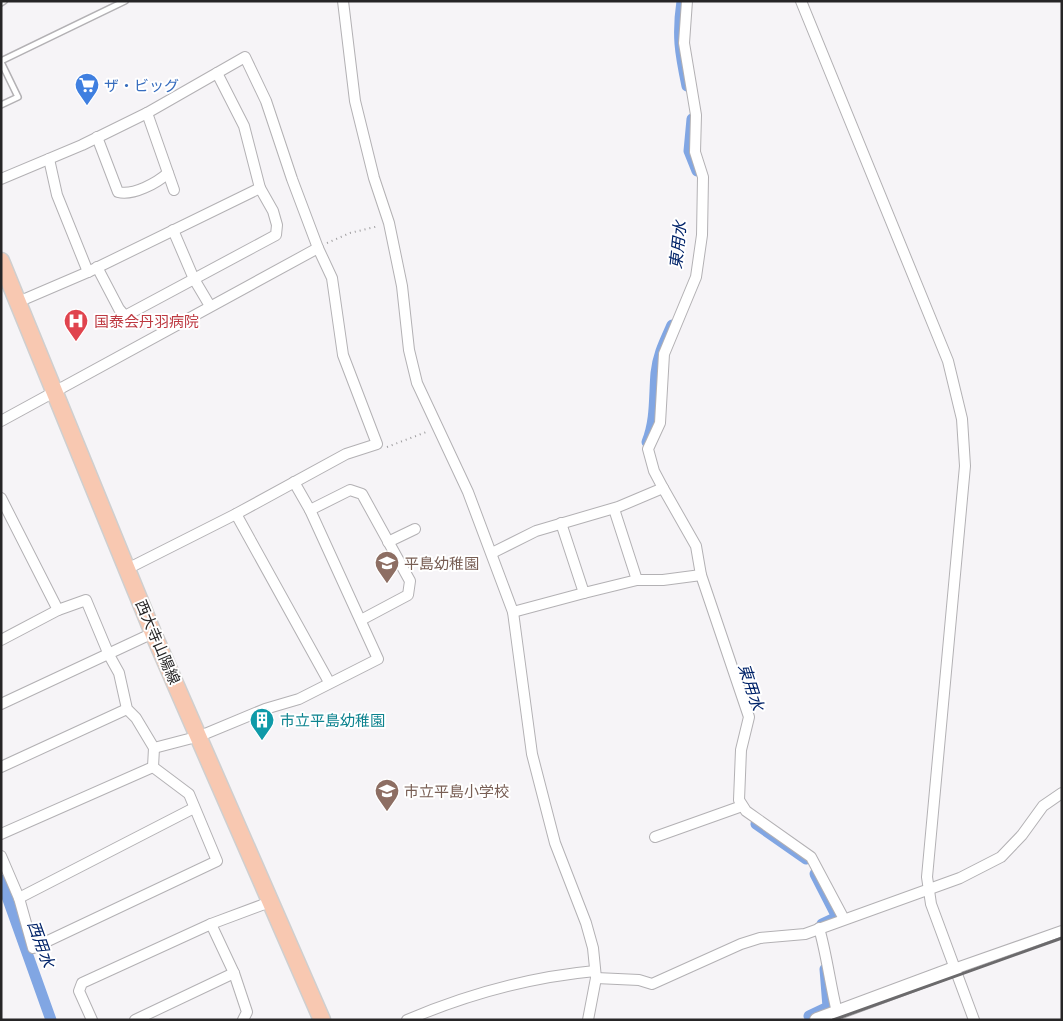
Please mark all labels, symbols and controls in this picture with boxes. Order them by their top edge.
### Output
supermarket icon: ザ・ビッグ [74,72,100,106]
place label: ザ・ビッグ [104,76,179,95]
water label: 東用水 [666,218,690,270]
hospital icon: 国泰会丹羽病院 [63,308,89,342]
place label: 国泰会丹羽病院 [94,312,199,331]
school or university icon: 平島幼稚園 [374,550,400,584]
place label: 平島幼稚園 [404,554,479,573]
street label: 西大寺山陽線 [132,597,184,687]
water label: 東用水 [735,661,768,715]
building icon: 市立平島幼稚園 [249,707,275,741]
place label: 市立平島幼稚園 [280,711,385,730]
school or university icon: 市立平島小学校 [374,778,400,812]
place label: 市立平島小学校 [404,782,509,801]
water label: 西用水 [24,918,59,972]

